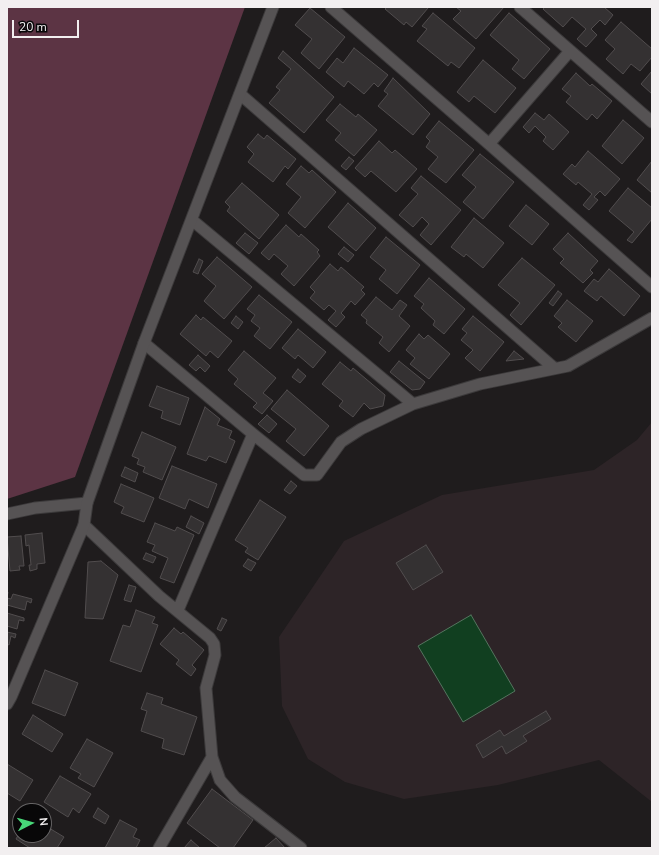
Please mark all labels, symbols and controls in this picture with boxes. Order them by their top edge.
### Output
scale bar [14,12,81,38]
text: 20 m [19,19,47,35]
north arrow [12,803,52,843]
text: N [36,817,51,827]

